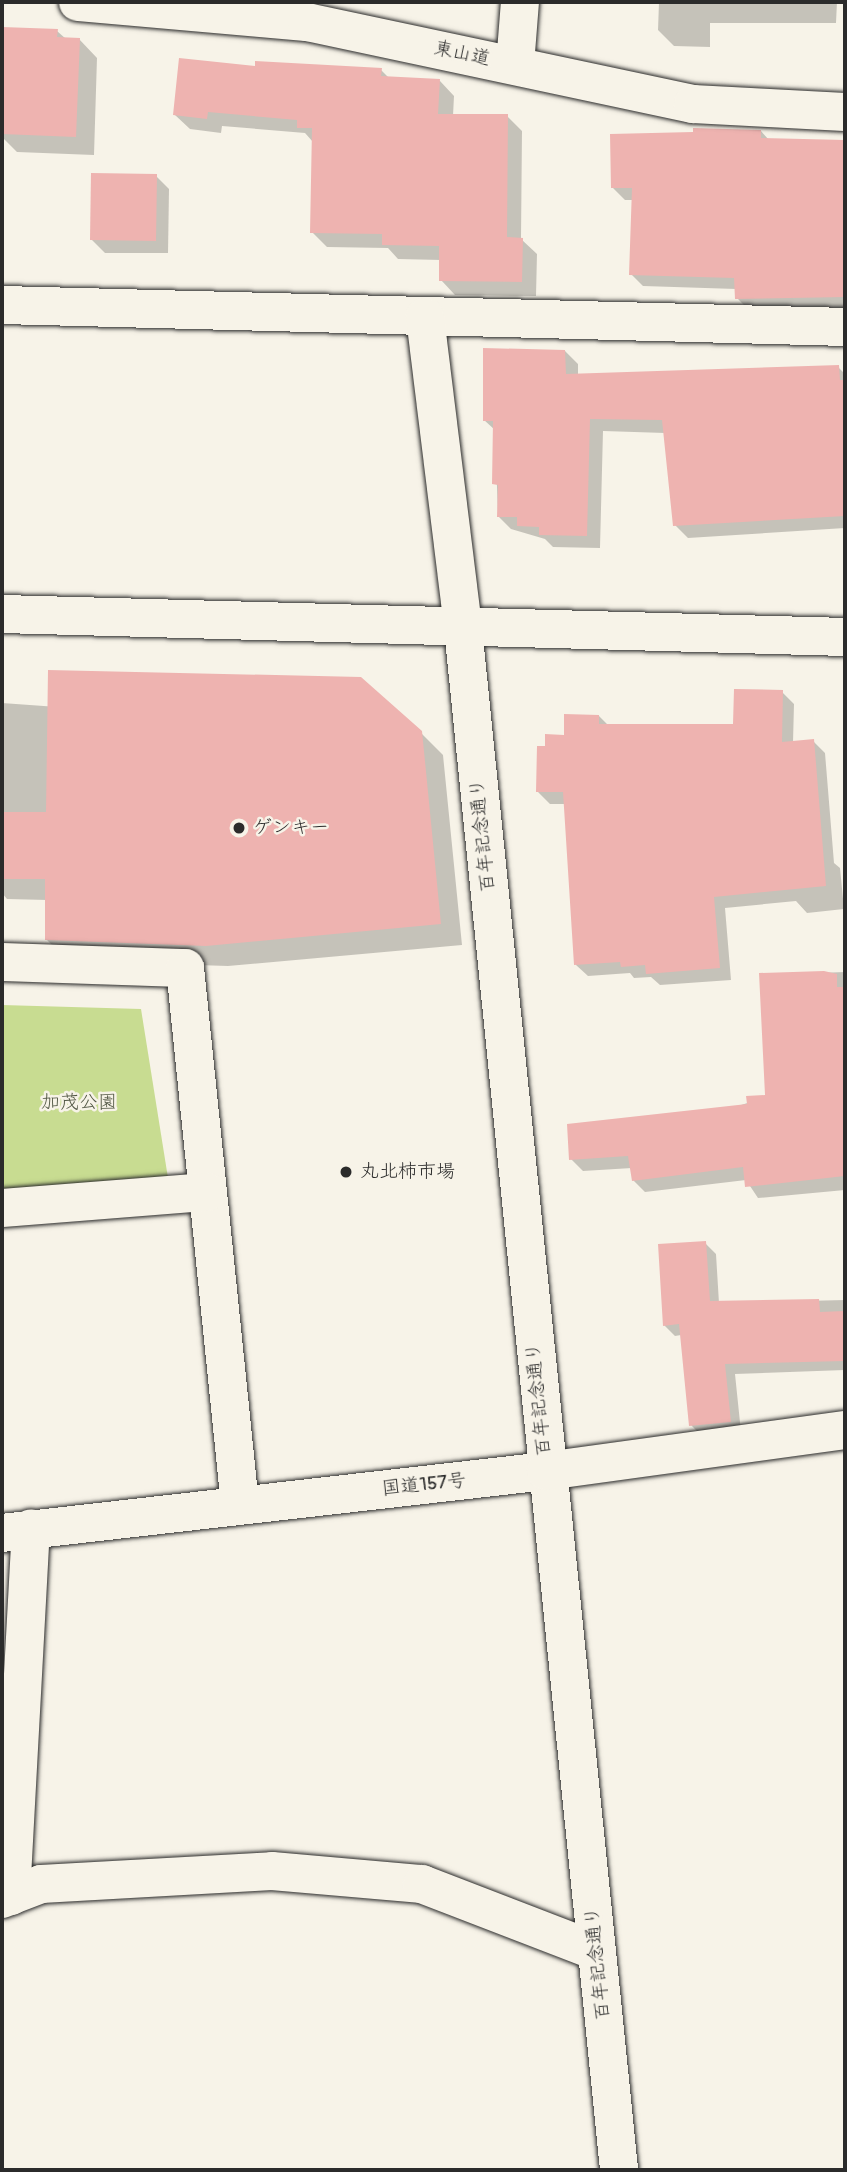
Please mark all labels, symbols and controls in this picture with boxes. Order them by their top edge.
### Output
street label: 東山道 [432,37,492,71]
street label: 百年記念通り [466,777,500,893]
place label: ゲンキー [253,817,329,839]
marker: ゲンキー [231,820,247,836]
park label: 加茂公園 [41,1092,117,1114]
place label: 丸北柿市場 [360,1161,455,1183]
marker: 丸北柿市場 [338,1164,354,1180]
street label: 百年記念通り [522,1341,556,1457]
street label: 国道157号 [381,1469,467,1501]
street label: 百年記念通り [581,1905,615,2021]

